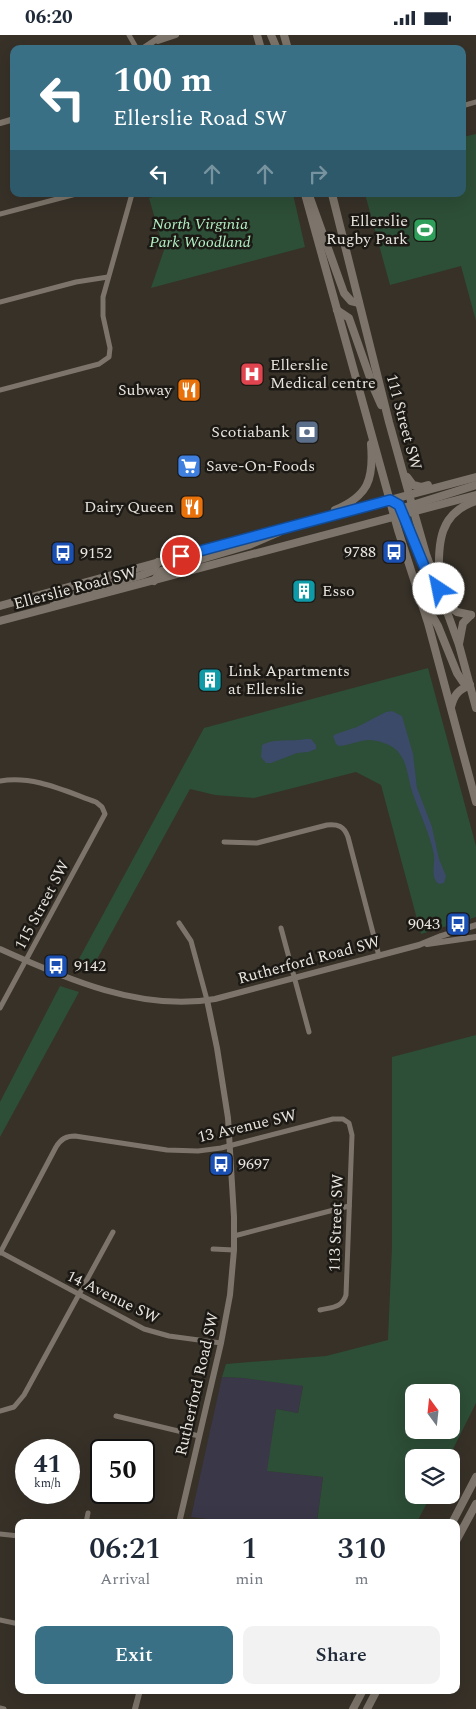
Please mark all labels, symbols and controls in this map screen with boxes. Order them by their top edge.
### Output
text: 06:20 [25,3,73,32]
text: 100 m [113,54,212,107]
icon: left [30,65,95,130]
text: Ellerslie Road SW [113,102,287,135]
icon: left [145,160,173,188]
icon: ahead [198,160,226,188]
icon: ahead [251,160,279,188]
icon: right [304,160,332,188]
place label: Ellerslie Rugby Park [326,209,408,251]
park label: North Virginia Park Woodland [149,212,251,254]
sports icon: Ellerslie Rugby Park [412,217,438,243]
place label: Ellerslie Medical centre [270,353,376,395]
hospital icon: Ellerslie Medical centre [239,361,265,387]
street label: 111 Street SW [380,371,428,473]
restaurant icon: Subway [176,377,202,403]
place label: Subway [118,378,173,402]
bank icon: Scotiabank [294,419,320,445]
place label: Scotiabank [211,420,290,444]
supermarket icon: Save-On-Foods [176,453,202,479]
place label: Save-On-Foods [206,454,315,478]
restaurant icon: Dairy Queen [179,494,205,520]
place label: Dairy Queen [84,495,174,519]
pin [160,535,202,577]
bus stop icon: 9788 [381,539,407,565]
bus stop icon: 9152 [50,540,76,566]
place label: 9788 [344,540,376,564]
place label: 9152 [80,541,112,565]
icon: arrive [167,542,195,570]
street label: Ellerslie Road SW [11,560,140,616]
position arrow [412,562,464,614]
building icon: Esso [291,578,317,604]
place label: Esso [322,579,355,603]
place label: Link Apartments at Ellerslie [228,659,350,701]
building icon: Link Apartments at Ellerslie [197,667,223,693]
street label: 115 Street SW [8,856,76,954]
bus stop icon: 9043 [445,911,471,937]
place label: 9043 [408,912,440,936]
street label: Rutherford Road SW [235,929,383,991]
bus stop icon: 9142 [43,953,69,979]
place label: 9142 [74,954,106,978]
street label: 13 Avenue SW [195,1103,299,1149]
bus stop icon: 9697 [208,1151,234,1177]
place label: 9697 [238,1152,270,1176]
street label: 113 Street SW [322,1173,350,1272]
street label: 14 Avenue SW [62,1264,164,1330]
street label: Rutherford Road SW [169,1310,225,1458]
north arrow [405,1384,460,1439]
map controls [405,1384,460,1504]
speed limit sign: 50 [90,1439,155,1504]
text: 41 [33,1446,62,1484]
button: layers [405,1449,460,1504]
text: km/h [34,1474,61,1493]
text: 06:21 [89,1526,161,1572]
text: 1 [241,1526,257,1572]
text: 310 [338,1526,386,1572]
text: Arrival [100,1567,150,1591]
text: min [235,1567,263,1591]
text: m [355,1567,369,1591]
button: Exit [35,1626,233,1684]
button: Share [243,1626,440,1684]

